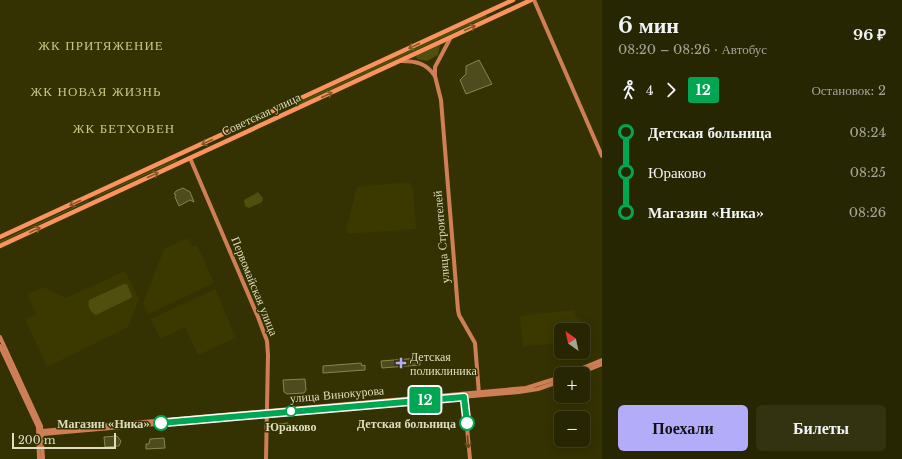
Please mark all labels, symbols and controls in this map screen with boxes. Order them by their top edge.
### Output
text: 6 мин [618,12,679,39]
one-way arrow [464,24,476,31]
text: 96 ₽ [853,25,886,44]
district label: ЖК ПРИТЯЖЕНИЕ [38,37,164,54]
text: 08:20 – 08:26 · Автобус [618,41,767,58]
one-way arrow [409,43,421,50]
icon: walk [618,79,640,101]
icon: forward [660,79,682,101]
text: 12 [696,81,711,99]
text: 4 [646,82,654,99]
text: Остановок: 2 [811,82,886,99]
district label: ЖК НОВАЯ ЖИЗНЬ [31,83,161,100]
street label: Советская улица [219,89,303,139]
one-way arrow [320,91,332,98]
district label: ЖК БЕТХОВЕН [73,120,175,137]
text: Детская больница [648,123,772,142]
text: 08:24 [850,124,886,141]
one-way arrow [202,139,214,146]
text: Юраково [648,163,706,182]
text: 08:25 [850,164,886,181]
one-way arrow [147,171,159,178]
street label: улица Строителей [429,189,453,284]
one-way arrow [69,200,81,207]
text: Магазин «Ника» [648,203,764,222]
text: 08:26 [849,204,886,221]
one-way arrow [29,225,41,233]
street label: Первомайская улица [228,234,282,338]
north arrow [554,323,590,359]
map controls [554,323,590,447]
place label: Детская поликлиника [410,349,477,378]
marker: Детская поликлиника [395,357,407,369]
button: + [554,367,590,403]
street label: улица Винокурова [289,382,385,406]
line badge: 12 [407,387,443,413]
text: 12 [417,391,433,409]
marker: Юраково [285,405,297,417]
button: Поехали [618,405,748,451]
button: Билеты [756,405,886,451]
button: − [554,411,590,447]
marker: Магазин «Ника» [153,415,169,431]
marker: Детская больница [459,415,475,431]
place label: Магазин «Ника» [57,416,150,431]
place label: Детская больница [357,416,456,431]
place label: Юраково [265,419,317,434]
scale bar [12,431,116,450]
text: 200 m [18,433,55,447]
one-way arrow [465,435,472,448]

